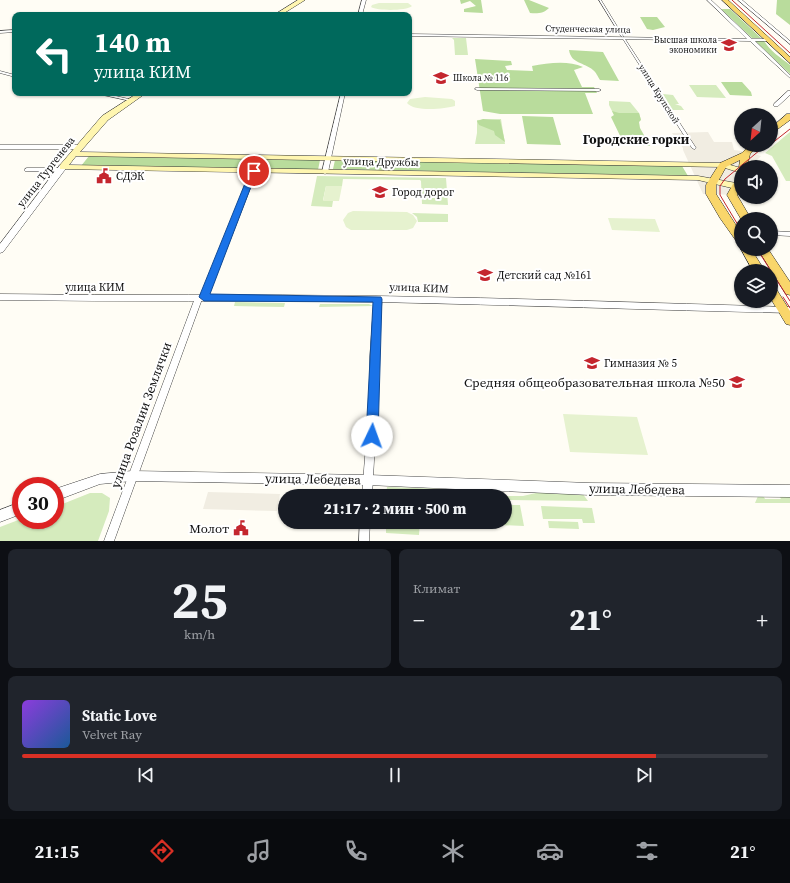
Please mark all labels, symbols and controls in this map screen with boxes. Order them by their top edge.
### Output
street label: Студенческая улица [545,22,631,36]
text: 140 m [94,23,171,61]
icon: left [28,28,80,80]
place label: Высшая школа экономики [654,34,717,56]
school or university icon: Высшая школа экономики [720,36,738,54]
text: улица КИМ [94,59,191,84]
street label: улица Крупской [636,62,682,126]
school or university icon: Школа № 116 [432,69,450,87]
place label: Школа № 116 [453,72,509,84]
north arrow [734,108,778,152]
map controls [734,108,778,308]
district label: Городские горки [583,131,690,148]
street label: улица Тургенева [14,133,79,210]
pin [237,154,271,188]
street label: улица Дружбы [343,154,419,170]
icon: arrive [243,160,265,182]
button: sound [734,160,778,204]
public building icon: СДЭК [95,167,113,185]
place label: СДЭК [116,169,145,184]
school or university icon: Город дорог [371,183,389,201]
place label: Город дорог [392,185,454,200]
button: search [734,212,778,256]
button: layers [734,264,778,308]
school or university icon: Детский сад №161 [476,266,494,284]
place label: Детский сад №161 [497,268,591,283]
street label: улица КИМ [389,279,449,297]
street label: улица КИМ [65,280,125,295]
street label: улица Розалии Землячки [107,340,175,490]
school or university icon: Гимназия № 5 [583,354,601,372]
place label: Гимназия № 5 [604,356,678,371]
school or university icon: Средняя общеобразовательная школа №50 [728,373,746,391]
place label: Средняя общеобразовательная школа №50 [464,374,725,391]
position arrow [351,415,393,457]
street label: улица Лебедева [265,470,361,488]
speed limit sign: 30 [12,477,64,529]
street label: улица Лебедева [589,480,685,498]
text: 21:17 · 2 мин · 500 m [324,498,466,519]
public building icon: Молот [232,519,250,537]
place label: Молот [189,520,229,537]
text: 25 [171,564,228,635]
text: Климат [413,580,460,597]
text: 21° [569,599,612,640]
text: − [413,605,425,635]
text: + [756,605,768,635]
text: km/h [184,626,215,643]
text: Static Love [82,705,157,726]
text: Velvet Ray [82,726,142,743]
icon: previous [135,764,157,786]
icon: pause [384,764,406,786]
icon: next [633,764,655,786]
icon: directions [148,837,176,865]
icon: music [245,837,273,865]
icon: phone [342,837,370,865]
icon: climate [439,837,467,865]
icon: car [536,837,564,865]
icon: filters [633,837,661,865]
text: 21:15 [35,839,79,864]
text: 21° [730,839,755,864]

